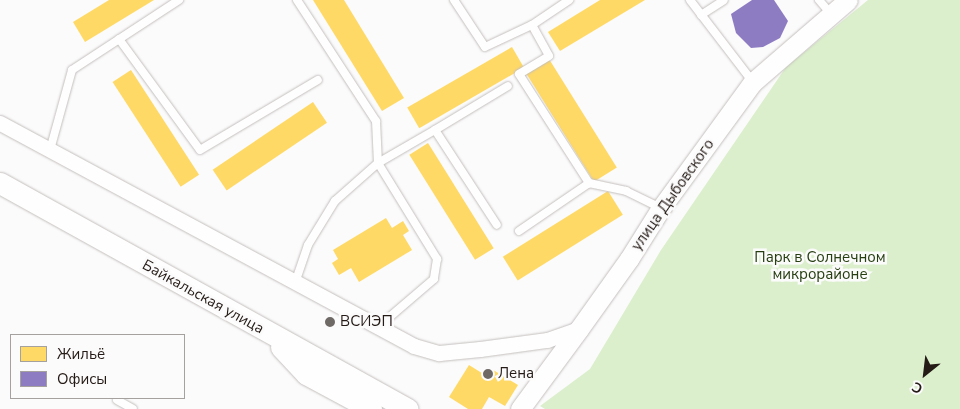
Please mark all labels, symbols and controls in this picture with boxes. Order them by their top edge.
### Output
street label: улица Дыбовского [628,136,718,254]
park label: Парк в Солнечном микрорайоне [754,248,886,283]
street label: Байкальская улица [139,256,267,338]
place label: ВСИЭП [340,313,393,331]
marker: ВСИЭП [324,316,336,328]
legend [10,334,185,399]
text: Жильё [57,344,105,364]
north arrow [900,349,950,399]
place label: Лена [498,365,534,383]
marker: Лена [482,368,494,380]
text: Офисы [57,369,107,389]
text: С [909,377,926,398]

